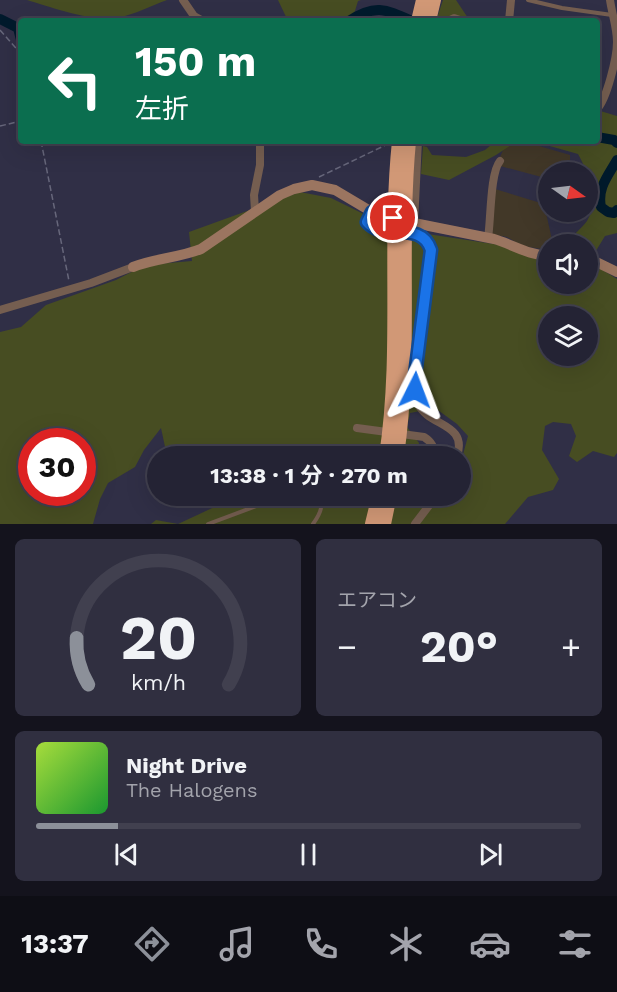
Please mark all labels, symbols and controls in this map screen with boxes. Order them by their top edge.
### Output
text: 150 m [135,37,256,86]
icon: left [36,42,114,120]
text: 左折 [135,93,189,125]
north arrow [538,162,598,222]
map controls [538,162,598,366]
pin [367,192,418,243]
icon: arrive [376,201,409,234]
button: sound [538,234,598,294]
button: layers [538,306,598,366]
position arrow [383,358,447,422]
speed limit sign: 30 [18,428,96,506]
text: 13:38 · 1 分 · 270 m [210,463,408,488]
text: エアコン [337,588,417,612]
text: 20 [119,601,197,674]
text: 20° [420,620,498,673]
text: − [337,627,357,666]
text: + [561,627,581,666]
text: km/h [130,670,186,695]
text: Night Drive [126,753,247,778]
text: The Halogens [126,778,258,802]
icon: previous [110,838,143,871]
icon: pause [292,838,325,871]
icon: next [474,838,507,871]
icon: directions [131,923,173,965]
icon: music [216,923,258,965]
icon: phone [300,923,342,965]
icon: climate [385,923,427,965]
icon: car [469,923,511,965]
icon: filters [554,923,596,965]
text: 13:37 [21,928,89,960]

